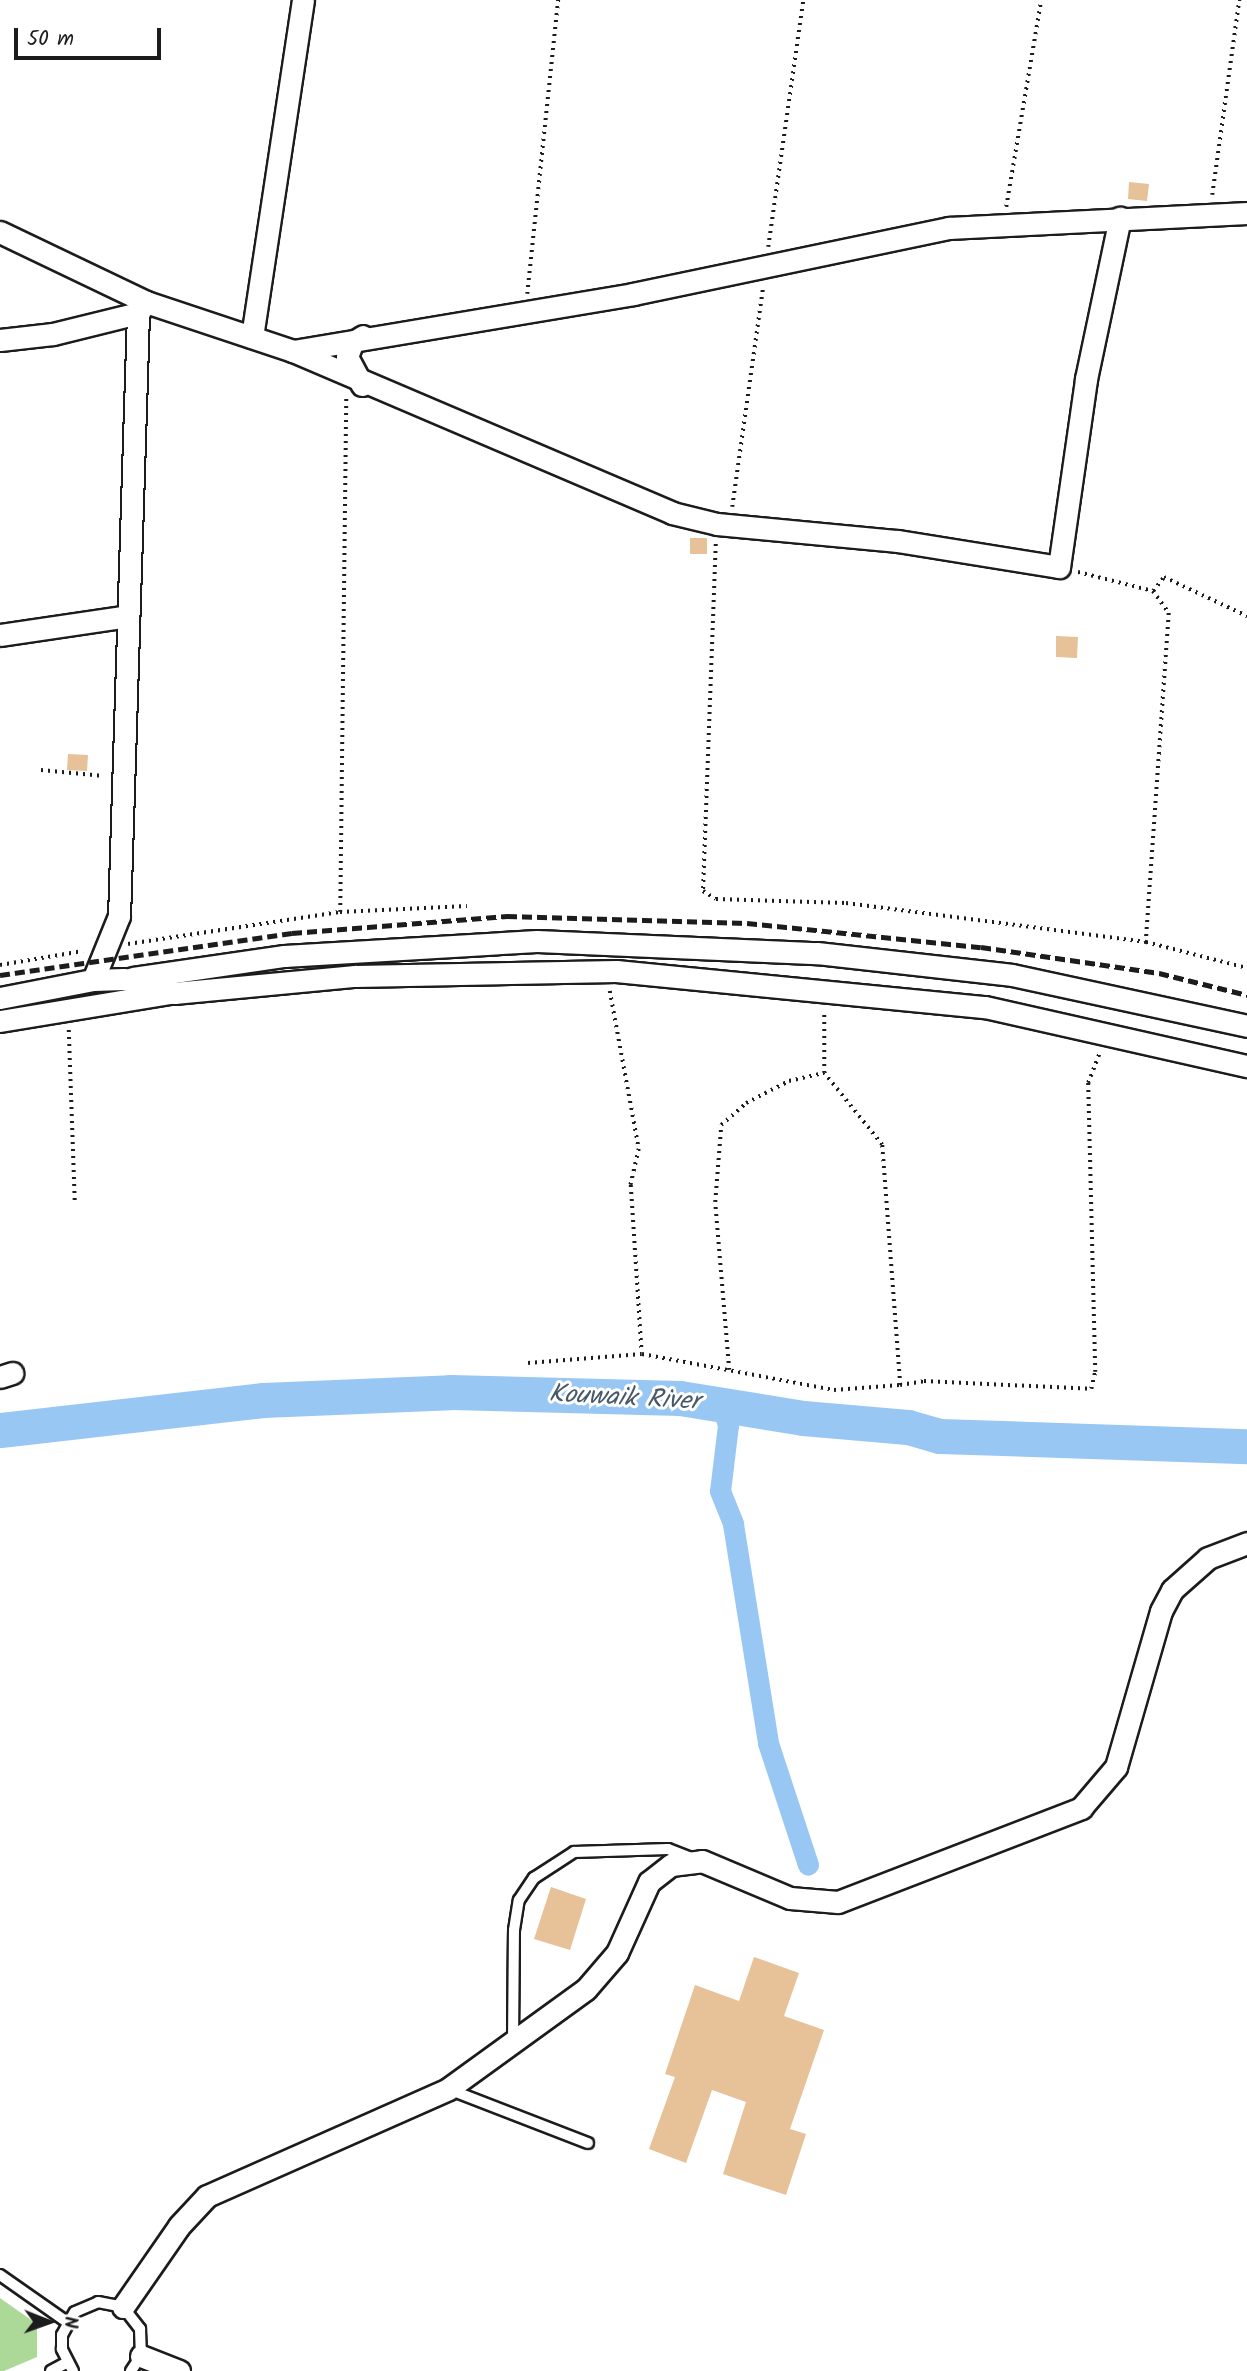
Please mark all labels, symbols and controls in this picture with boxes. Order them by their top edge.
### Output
scale bar [18,14,164,58]
text: 50 m [27,23,74,56]
water label: Kouwaik River [548,1379,700,1419]
north arrow [14,2287,84,2357]
text: N [55,2316,85,2329]

